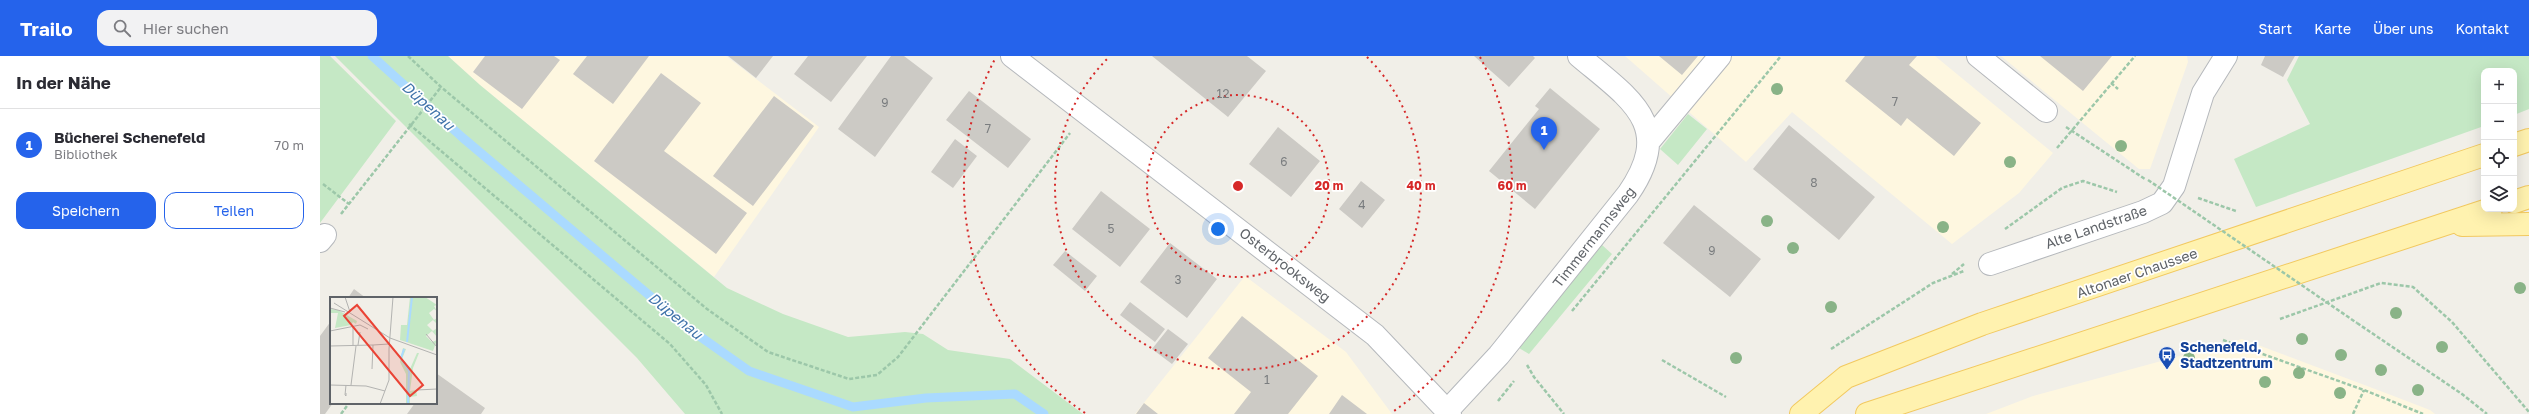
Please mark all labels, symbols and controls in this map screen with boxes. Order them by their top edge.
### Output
search box [97,10,377,46]
text: Trailo [20,17,73,40]
icon: search [111,17,133,39]
text: Hier suchen [143,19,229,37]
text: Start [2259,20,2292,37]
text: Karte [2314,20,2351,37]
text: Über uns [2373,20,2433,37]
text: Kontakt [2455,20,2509,37]
map controls [2481,68,2517,212]
button: + [2481,68,2517,104]
text: In der Nähe [16,72,111,93]
water label: Düpenau [399,77,459,134]
house number: 12 [1217,86,1229,101]
house number: 7 [1892,94,1898,109]
house number: 9 [881,95,889,110]
button: − [2481,104,2517,140]
pin: 1 [1531,117,1557,150]
house number: 7 [985,121,991,136]
text: Bücherei Schenefeld [54,128,205,146]
text: 1 [26,137,32,153]
text: 70 m [274,137,304,153]
button: locate [2481,140,2517,176]
text: Bibliothek [54,146,118,162]
house number: 6 [1280,154,1288,169]
house number: 8 [1810,175,1818,190]
button: layers [2481,176,2517,212]
text: 20 m [1315,178,1343,193]
text: 40 m [1407,178,1435,193]
text: 60 m [1498,178,1526,193]
centre of rings [1231,179,1245,193]
street label: Timmermannsweg [1549,183,1638,291]
button: Speichern [16,192,156,229]
button: Teilen [164,192,304,229]
house number: 4 [1358,197,1366,212]
street label: Alte Landstraße [2043,201,2149,252]
your location [1208,219,1228,239]
house number: 5 [1108,221,1115,236]
street label: Osterbrooksweg [1236,224,1334,305]
house number: 9 [1708,243,1716,258]
street label: Altonaer Chaussee [2074,244,2199,301]
house number: 3 [1174,272,1182,287]
water label: Düpenau [645,288,707,343]
inset map [330,297,437,404]
place label: Schenefeld, Stadtzentrum [2180,338,2273,371]
bus stop icon: Schenefeld, Stadtzentrum [2157,345,2177,370]
house number: 1 [1264,372,1270,387]

